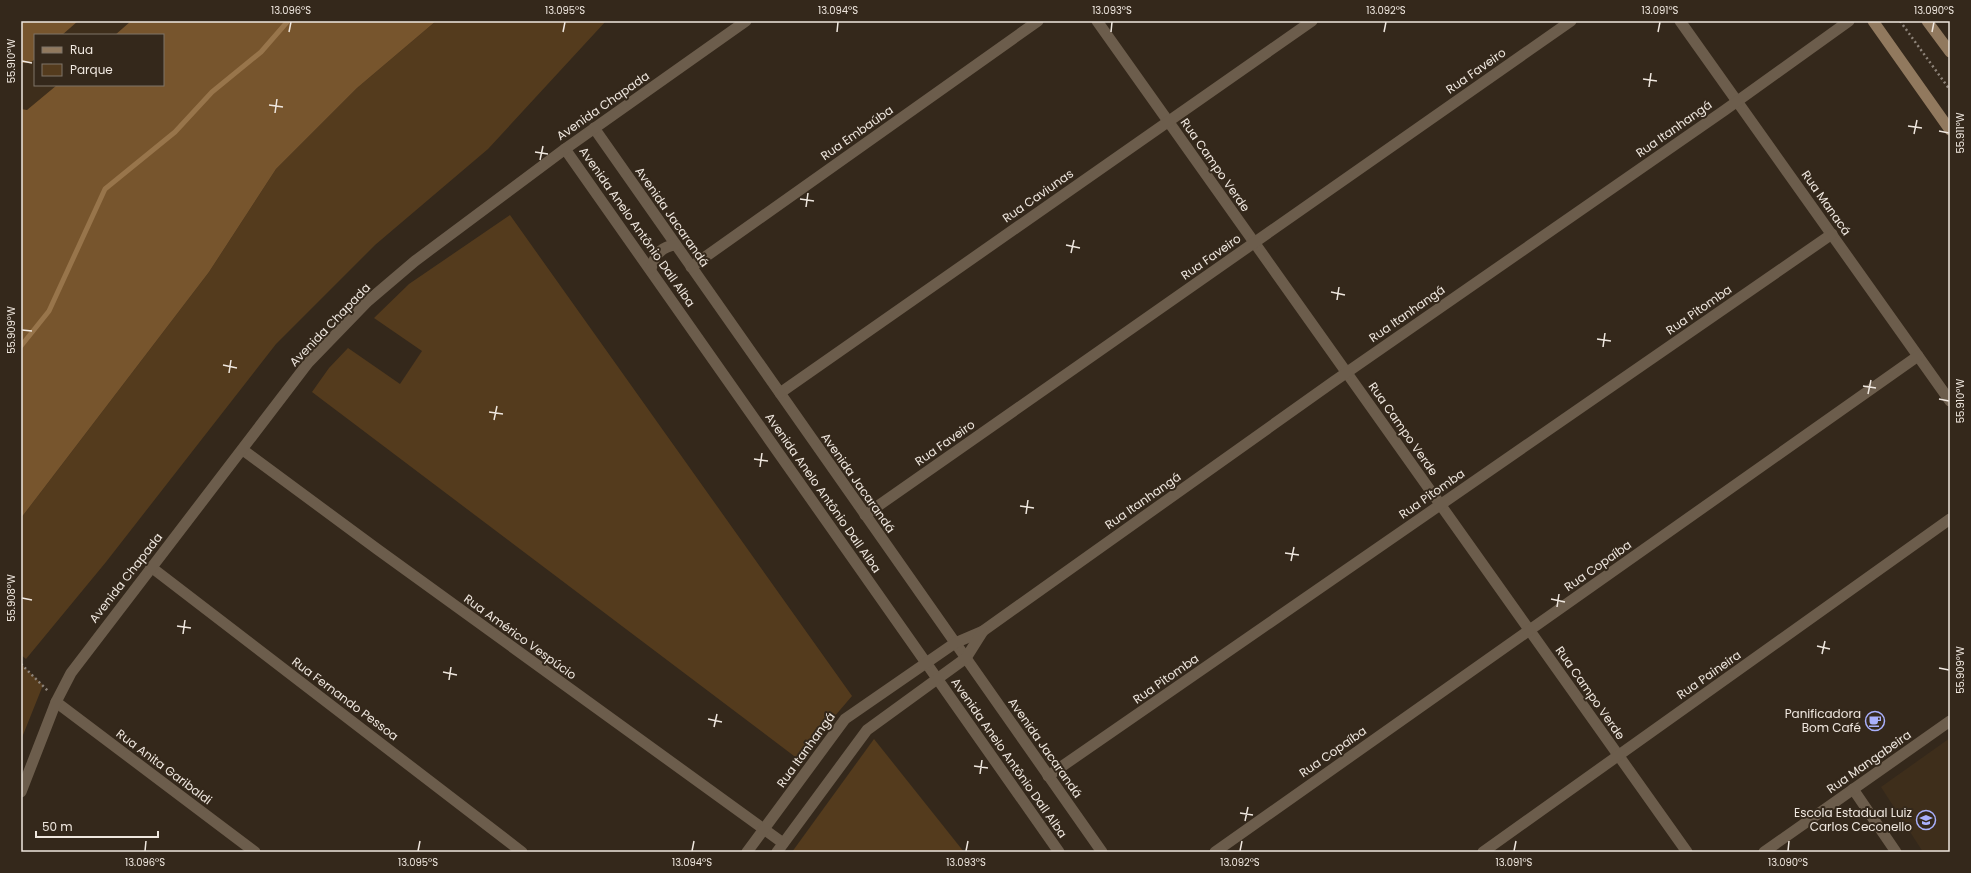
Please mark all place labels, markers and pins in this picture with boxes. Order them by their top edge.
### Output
place label: Panificadora Bom Café [1785,705,1861,736]
cafe icon: Panificadora Bom Café [1864,710,1886,732]
place label: Escola Estadual Luiz Carlos Ceconello [1794,804,1912,835]
school or university icon: Escola Estadual Luiz Carlos Ceconello [1915,809,1937,831]

